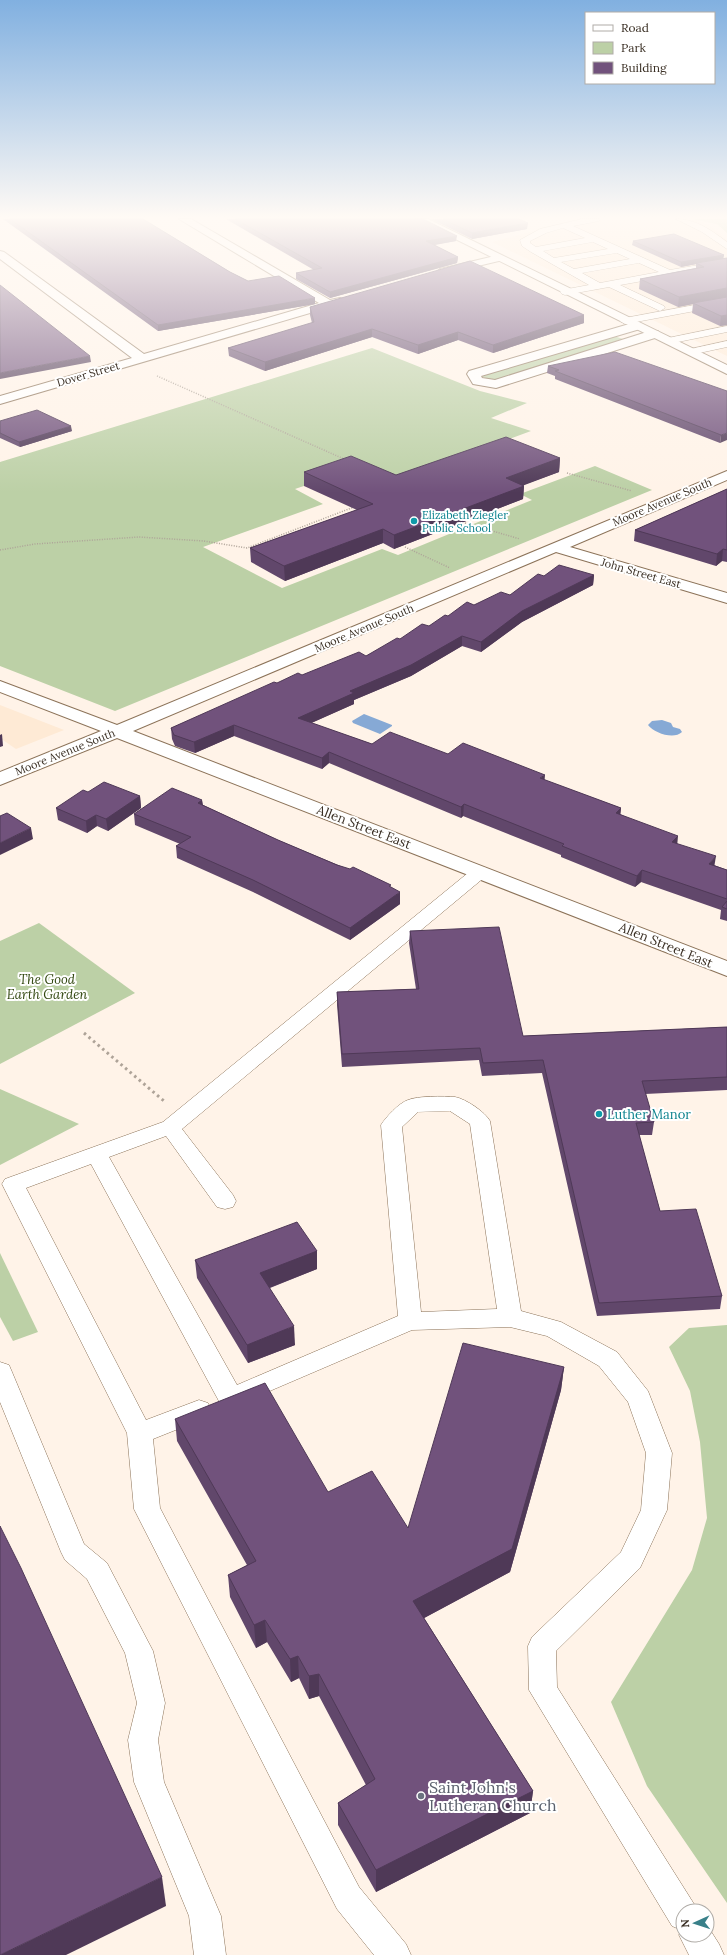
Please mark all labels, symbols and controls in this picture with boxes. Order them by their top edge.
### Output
legend [585,12,715,84]
text: Road [621,20,649,35]
text: Park [621,40,647,55]
text: Building [621,60,667,75]
street label: Dover Street [55,358,122,390]
street label: Moore Avenue South [610,475,714,529]
place label: Elizabeth Ziegler Public School [422,508,508,535]
marker: Elizabeth Ziegler Public School [409,516,419,526]
street label: John Street East [598,555,683,591]
street label: Moore Avenue South [312,601,416,655]
street label: Moore Avenue South [13,725,117,778]
street label: Allen Street East [313,801,414,853]
street label: Allen Street East [616,918,715,972]
park label: The Good Earth Garden [7,971,87,1003]
place label: Luther Manor [607,1106,691,1123]
marker: Luther Manor [594,1109,604,1119]
place label: Saint John's Lutheran Church [429,1777,557,1815]
marker: Saint John's Lutheran Church [416,1791,426,1801]
north arrow [675,1903,715,1943]
text: N [678,1918,692,1928]

